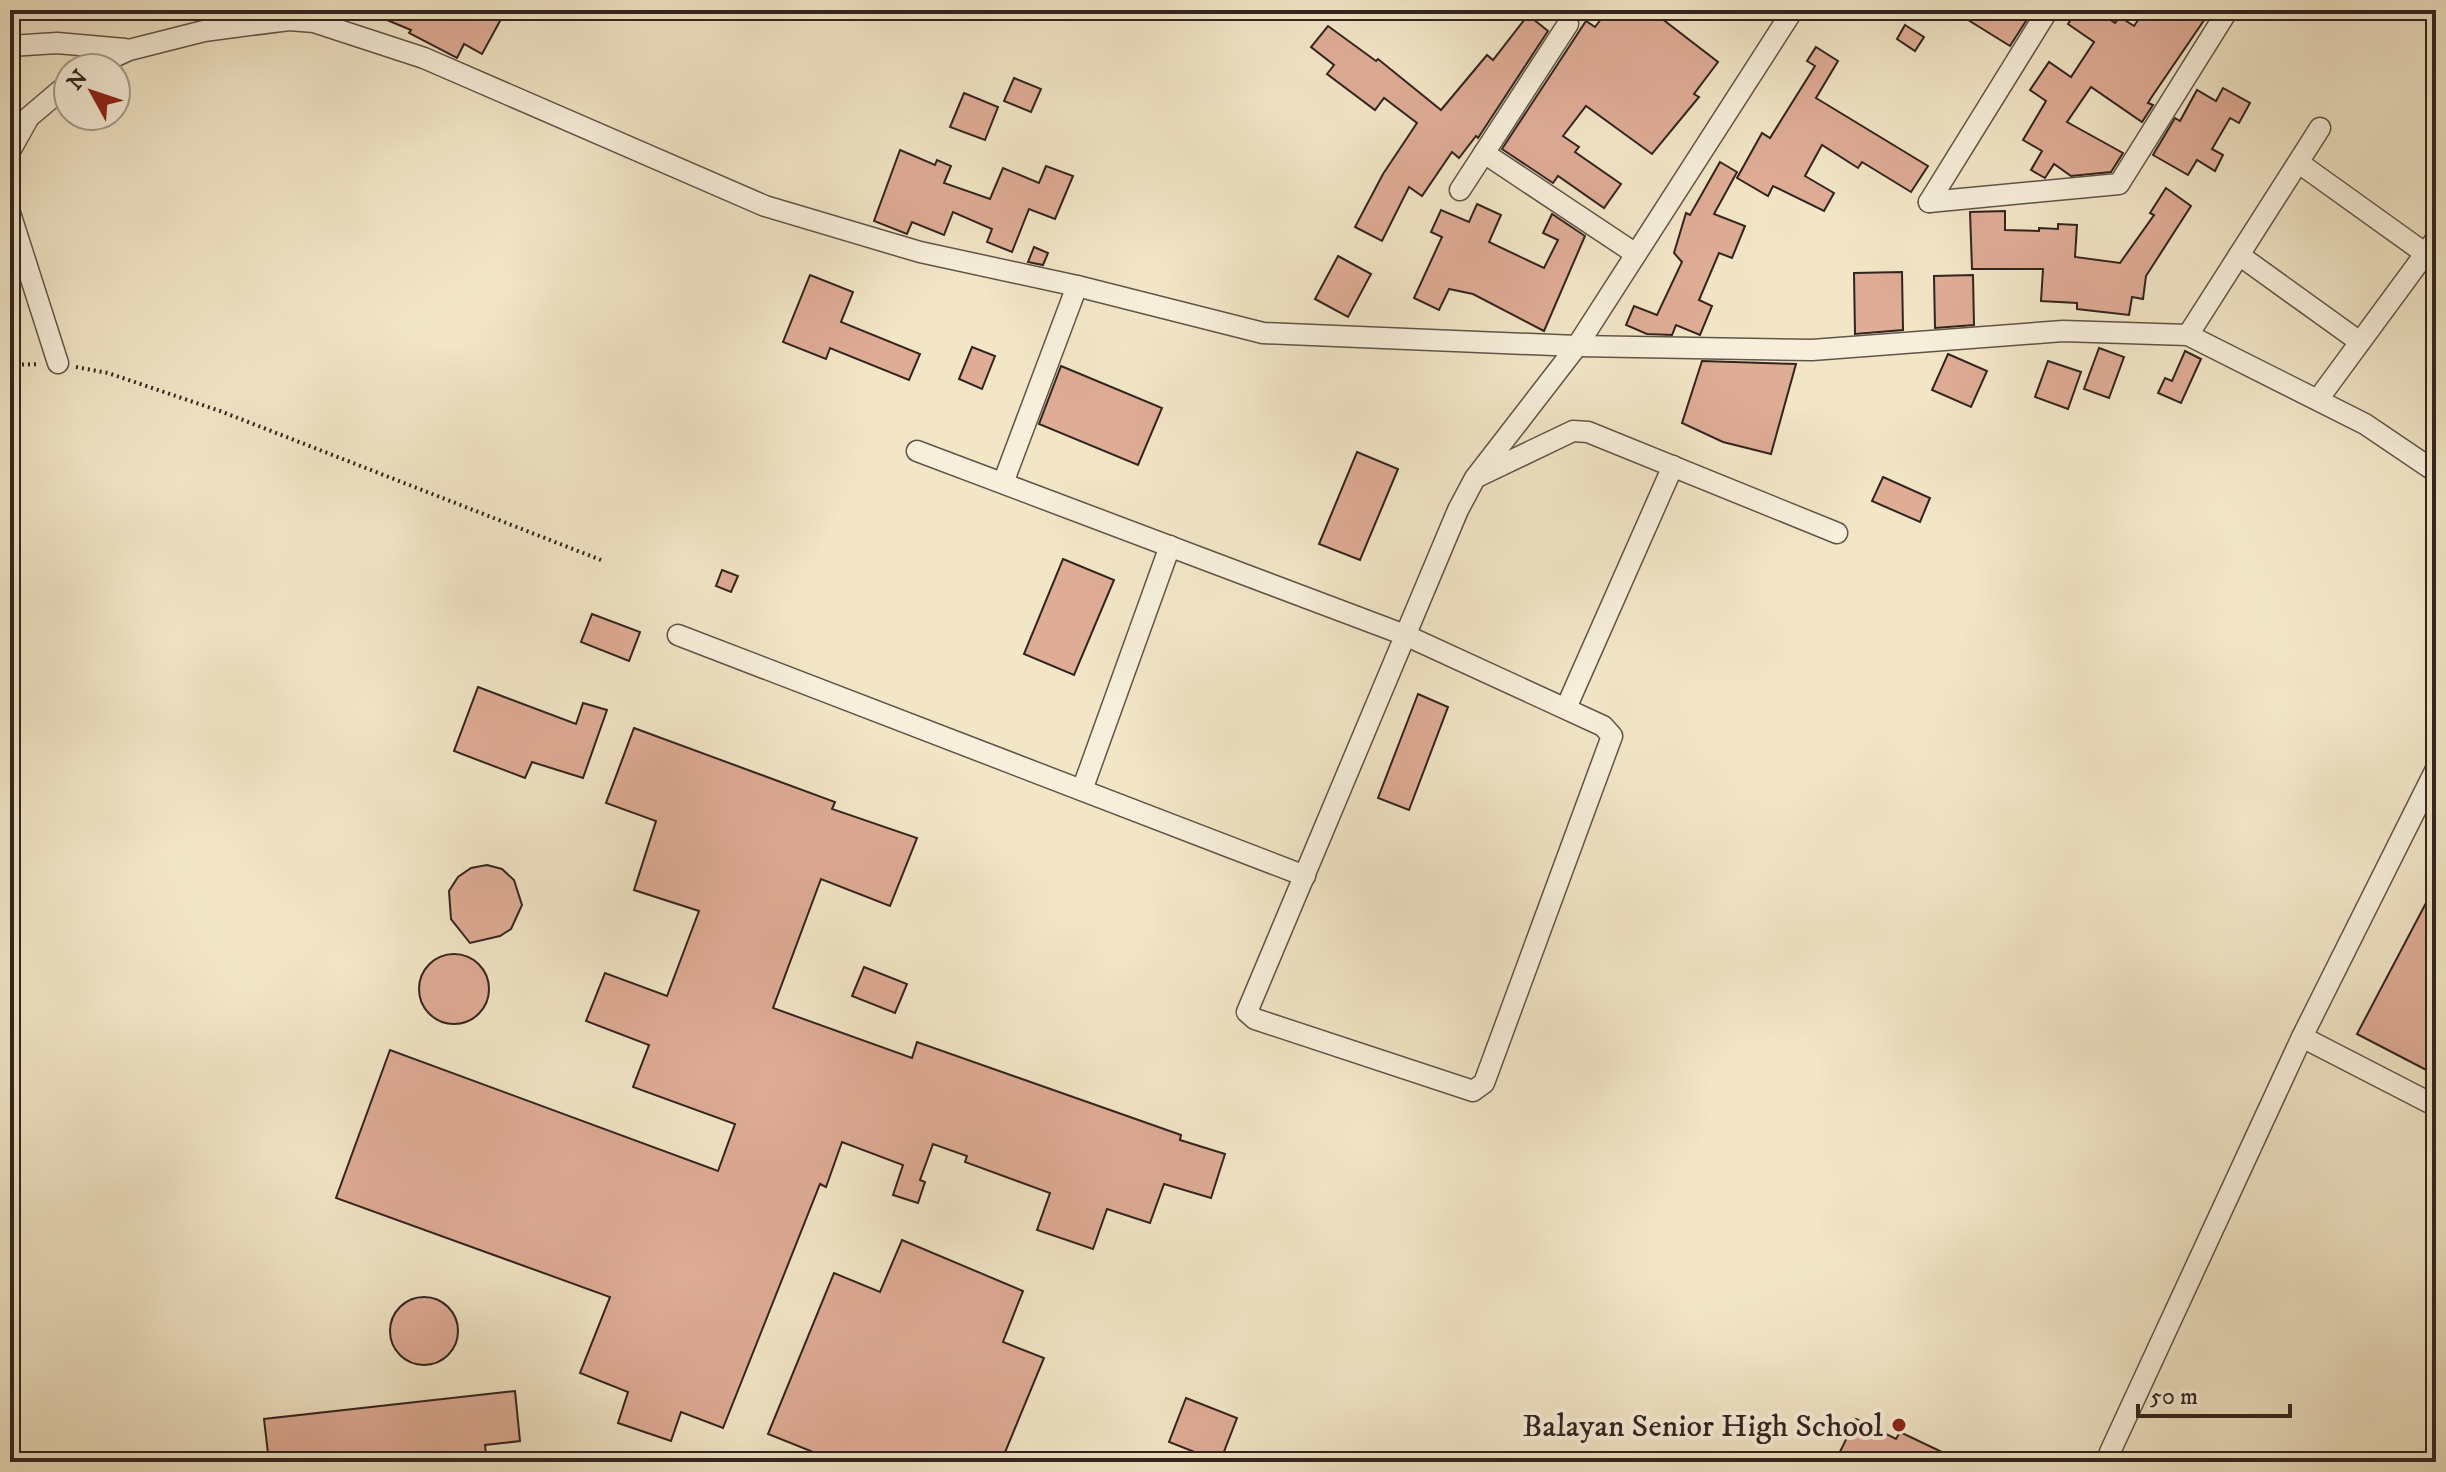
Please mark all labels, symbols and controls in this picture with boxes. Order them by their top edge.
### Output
north arrow [52,52,132,132]
text: N [62,65,94,96]
scale bar [2138,1368,2290,1418]
text: 50 m [2150,1382,2198,1412]
place label: Balayan Senior High School [1522,1407,1883,1447]
marker: Balayan Senior High School [1890,1416,1908,1434]

